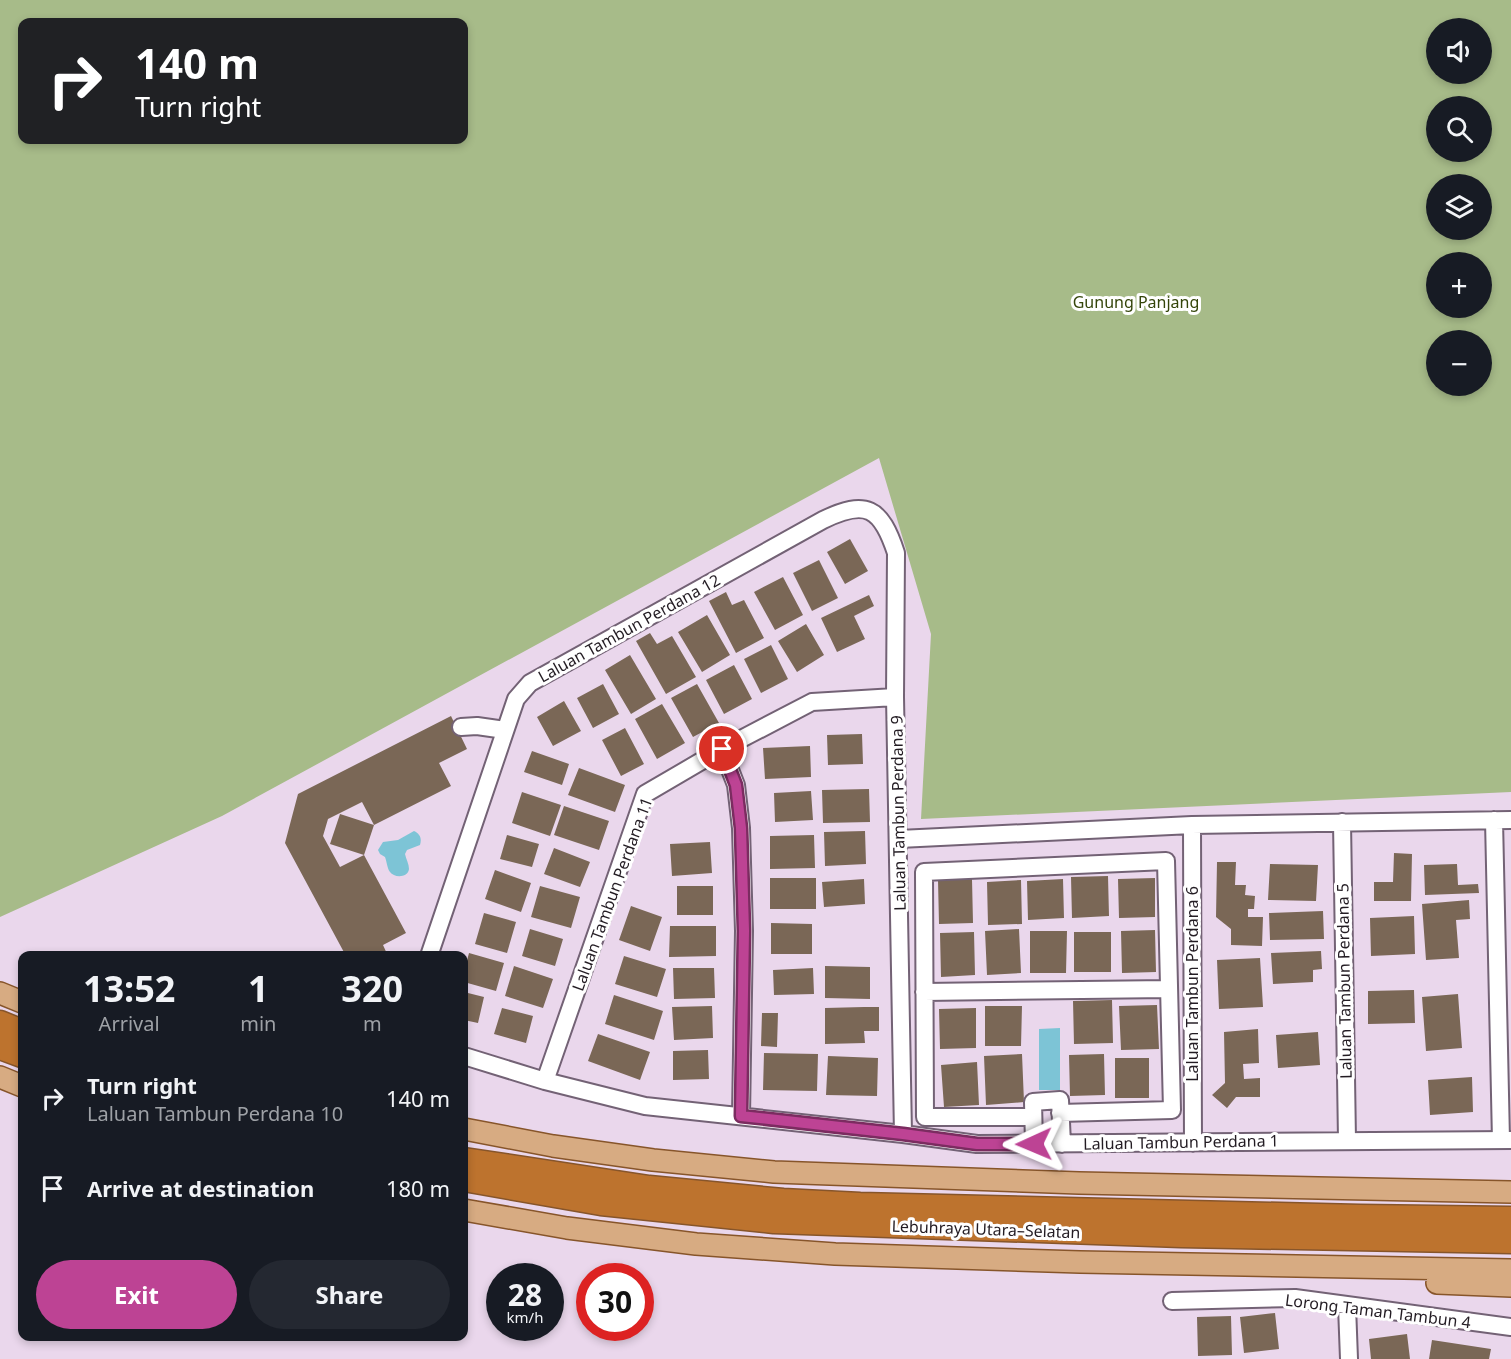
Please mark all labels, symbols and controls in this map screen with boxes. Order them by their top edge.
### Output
map controls [1426,18,1492,396]
button: sound [1426,18,1492,84]
text: 140 m [135,34,259,91]
icon: right [36,42,114,120]
text: Turn right [135,88,261,125]
button: search [1426,96,1492,162]
button: layers [1426,174,1492,240]
button: + [1426,252,1492,318]
park label: Gunung Panjang [1073,291,1199,313]
button: − [1426,330,1492,396]
street label: Laluan Tambun Perdana 12 [534,569,724,687]
street label: Laluan Tambun Perdana 9 [885,715,911,911]
pin [696,723,747,774]
icon: arrive [705,732,738,765]
street label: Laluan Tambun Perdana 11 [567,794,657,994]
street label: Laluan Tambun Perdana 5 [1331,883,1357,1079]
street label: Laluan Tambun Perdana 6 [1181,886,1203,1082]
text: 13:52 [83,964,175,1013]
text: 1 [248,964,269,1013]
text: 320 [341,964,403,1013]
text: Arrival [99,1010,160,1037]
text: min [240,1010,276,1037]
text: m [363,1010,382,1037]
text: Turn right [87,1070,197,1100]
icon: right [36,1082,69,1115]
text: 140 m [386,1083,450,1113]
text: Laluan Tambun Perdana 10 [87,1100,343,1127]
position arrow [1002,1112,1066,1176]
street label: Laluan Tambun Perdana 1 [1083,1129,1279,1155]
icon: arrive [36,1172,69,1205]
text: Arrive at destination [87,1173,314,1203]
text: 180 m [386,1173,450,1203]
street label: Lebuhraya Utara–Selatan [891,1215,1081,1243]
button: Exit [36,1260,237,1329]
button: Share [249,1260,450,1329]
speed limit sign: 30 [576,1263,654,1341]
text: 28 [508,1274,542,1315]
street label: Lorong Taman Tambun 4 [1284,1289,1472,1333]
text: km/h [507,1307,543,1327]

